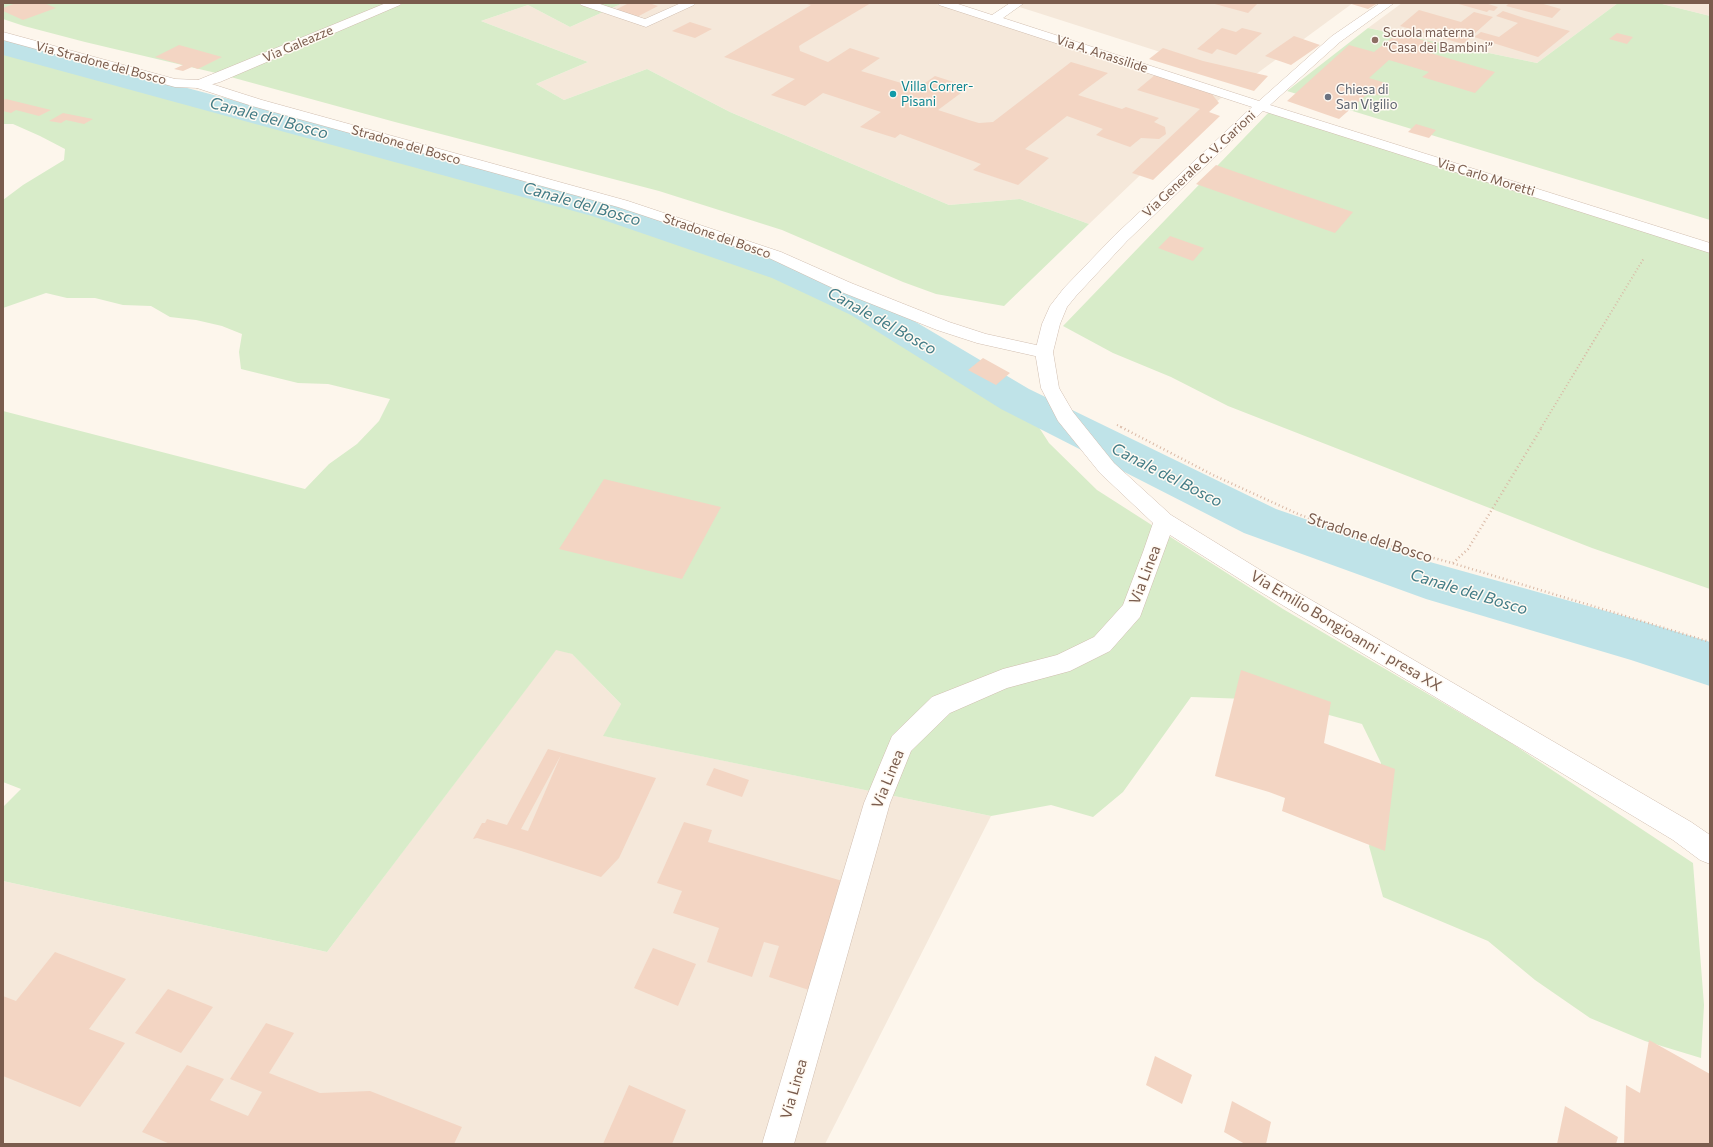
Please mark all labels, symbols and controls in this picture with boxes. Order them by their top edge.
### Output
street label: Via Galeazze [261,22,335,66]
place label: Scuola materna “Casa dei Bambini” [1383,25,1493,56]
street label: Via A. Anassilide [1054,32,1150,76]
marker: Scuola materna “Casa dei Bambini” [1370,35,1380,45]
street label: Via Stradone del Bosco [34,38,168,88]
place label: Villa Correr- Pisani [901,79,974,110]
place label: Chiesa di San Vigilio [1336,82,1397,113]
marker: Villa Correr- Pisani [888,89,898,99]
marker: Chiesa di San Vigilio [1323,92,1333,102]
water label: Canale del Bosco [208,93,330,143]
street label: Via Generale G. V. Garioni [1139,107,1259,221]
street label: Stradone del Bosco [350,122,462,168]
street label: Via Carlo Moretti [1435,155,1537,199]
water label: Canale del Bosco [521,178,643,230]
street label: Stradone del Bosco [661,210,773,262]
water label: Canale del Bosco [824,283,940,359]
water label: Canale del Bosco [1108,439,1226,511]
street label: Stradone del Bosco [1305,509,1435,567]
street label: Via Linea [1126,543,1164,607]
water label: Canale del Bosco [1408,565,1530,619]
street label: Via Emilio Bongioanni - presa XX [1247,567,1445,695]
street label: Via Linea [868,747,908,811]
street label: Via Linea [777,1057,811,1121]

